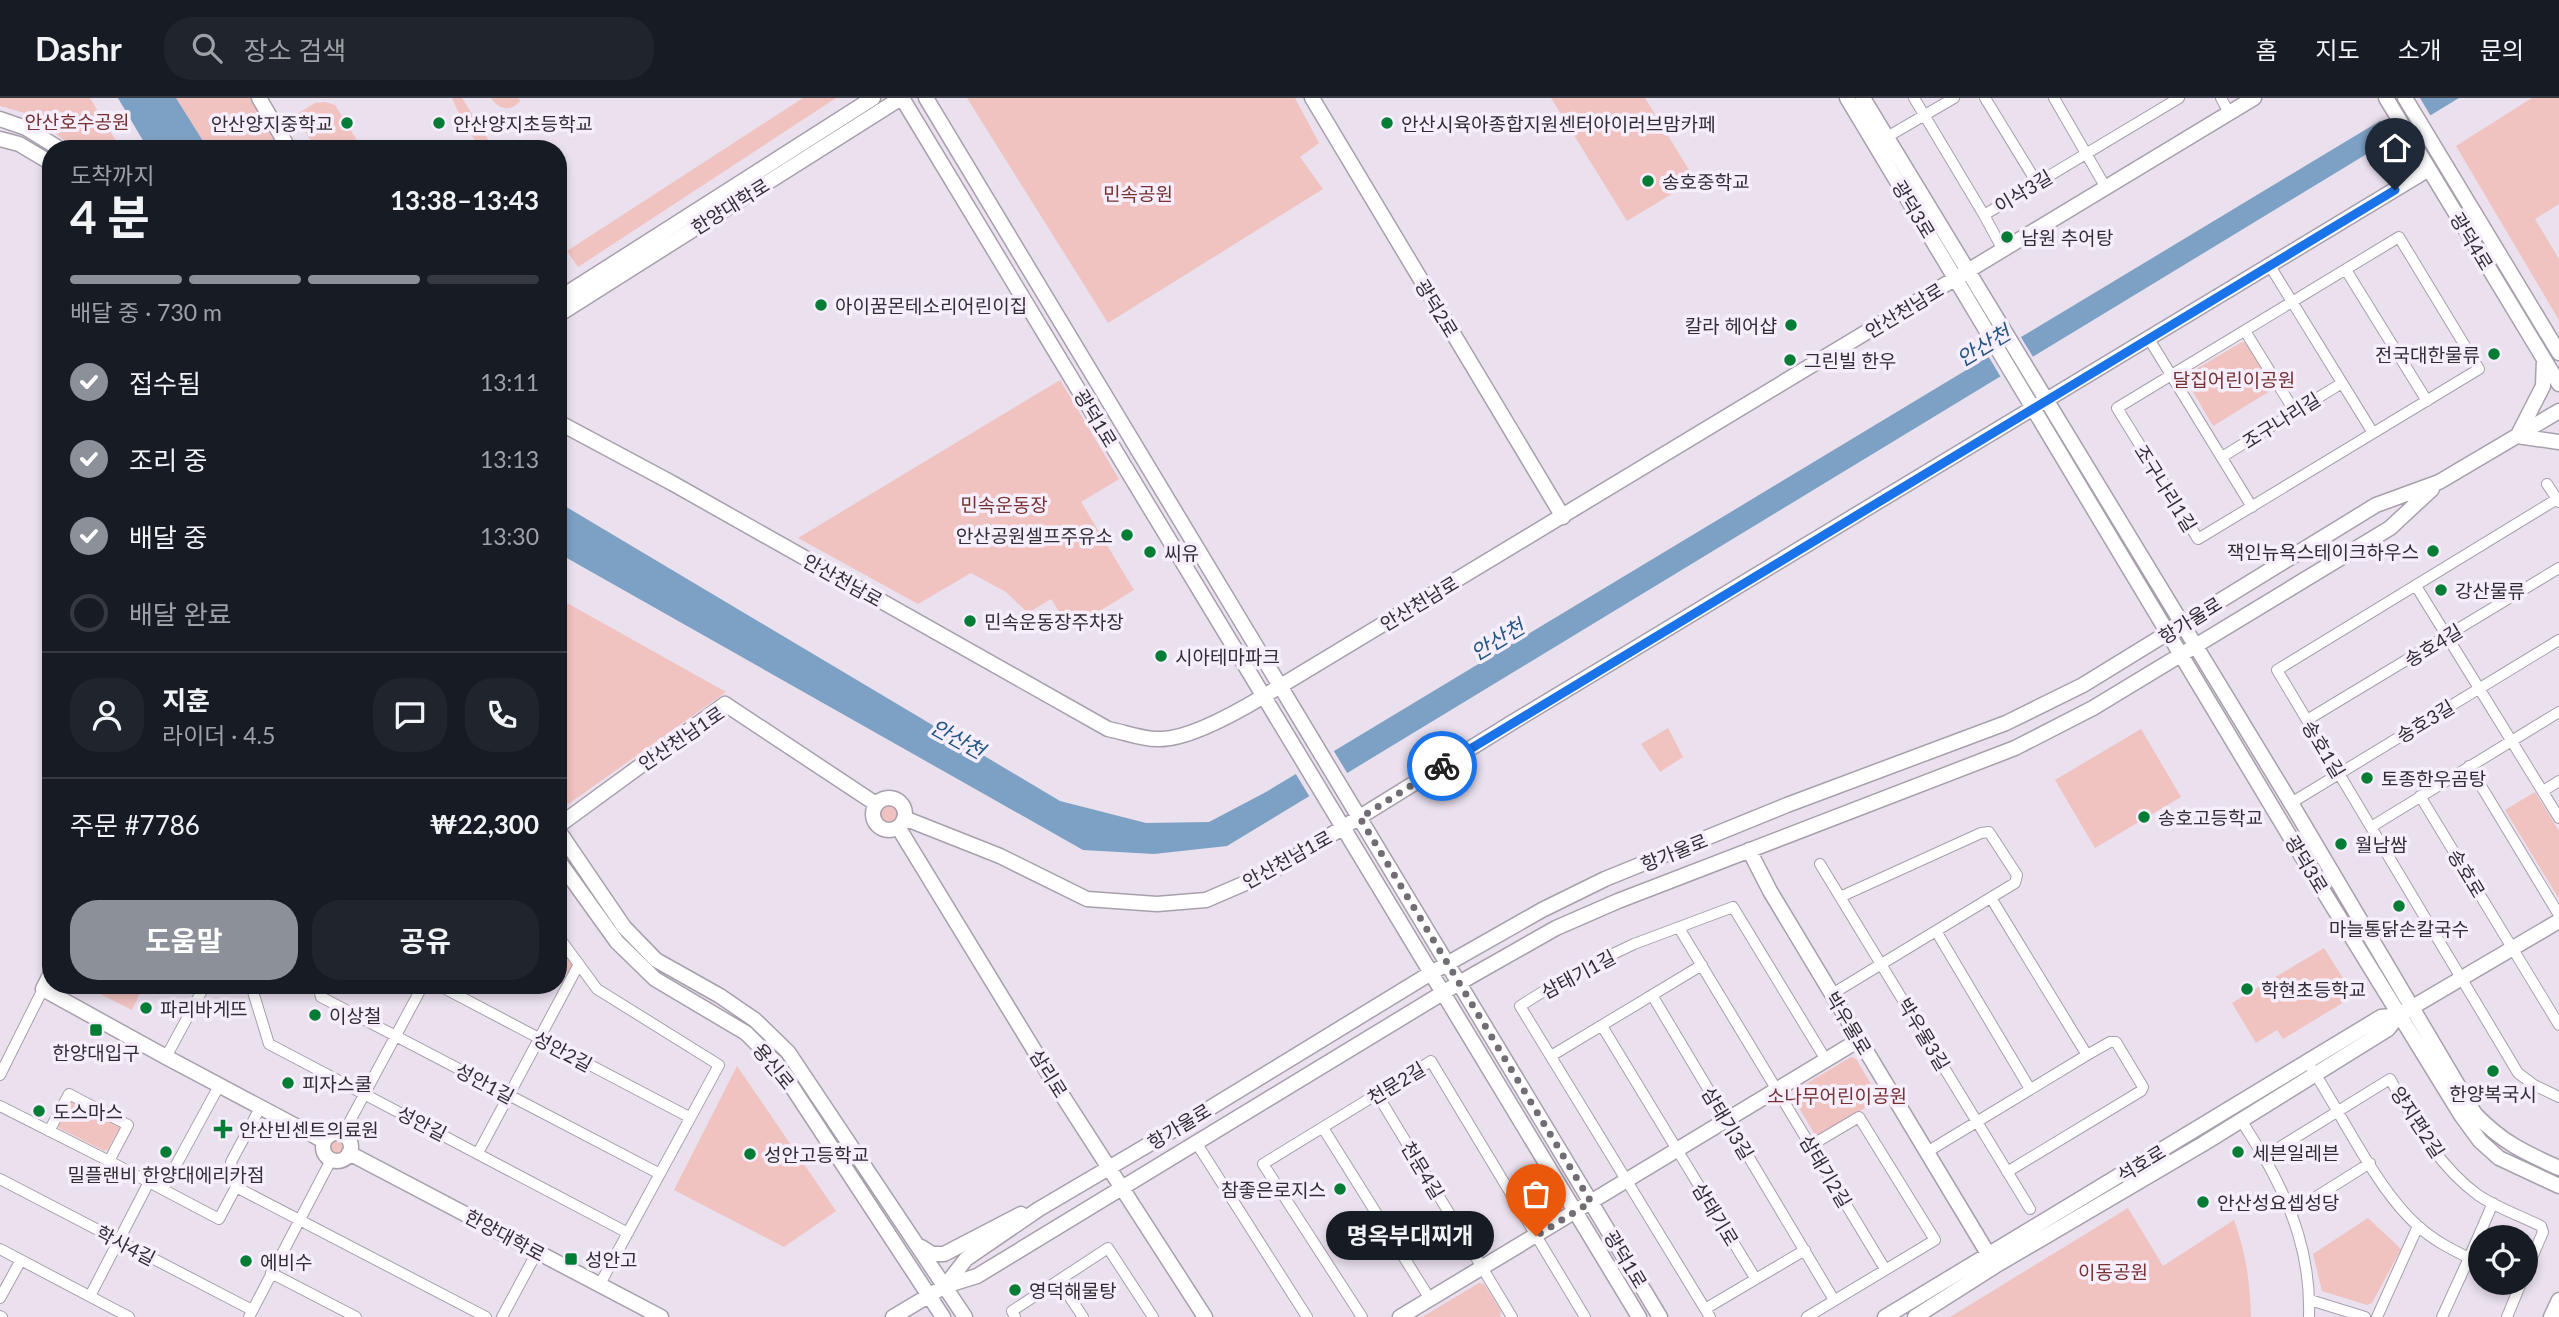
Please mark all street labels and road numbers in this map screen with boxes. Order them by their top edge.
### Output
street label: 이삭3길 [1990,165,2056,217]
street label: 한양대학로 [687,173,773,239]
street label: 광덕3로 [1888,176,1940,242]
street label: 광덕4로 [2446,208,2498,274]
street label: 광덕2로 [1411,275,1463,341]
street label: 안산천남로 [1861,278,1947,342]
street label: 광덕1로 [1070,385,1122,451]
street label: 조구나리길 [2238,387,2324,453]
street label: 조구나리1길 [2130,440,2202,536]
street label: 안산천남로 [799,549,887,611]
street label: 안산천남로 [1376,571,1462,635]
street label: 항가울로 [2154,592,2226,648]
street label: 송호4길 [2400,619,2466,671]
street label: 송호3길 [2392,695,2458,747]
street label: 안산천남1로 [634,701,728,775]
street label: 송호1길 [2298,716,2350,782]
street label: 안산천남1로 [1238,825,1336,893]
street label: 항가울로 [1637,828,1711,876]
street label: 광덕3로 [2281,831,2333,897]
street label: 송호로 [2444,845,2490,901]
street label: 삼태기1길 [1537,945,1619,1003]
street label: 박우물로 [1821,987,1877,1059]
street label: 박우물3길 [1893,993,1955,1075]
street label: 성안2길 [530,1026,596,1076]
street label: 용신로 [749,1038,799,1094]
street label: 삼리로 [1025,1045,1073,1101]
street label: 천문2길 [1363,1057,1429,1109]
street label: 성안1길 [452,1058,518,1108]
street label: 삼태기3길 [1697,1082,1759,1164]
street label: 양지편2길 [2386,1082,2450,1162]
street label: 항가울로 [1143,1098,1215,1154]
street label: 성안길 [393,1101,451,1145]
street label: 삼태기2길 [1795,1130,1857,1212]
street label: 천문4길 [1397,1137,1449,1203]
street label: 석호로 [2113,1140,2169,1186]
street label: 삼태기로 [1688,1178,1744,1250]
street label: 한양대학로 [461,1204,549,1266]
street label: 학사4길 [93,1220,159,1270]
street label: 광덕1로 [1600,1226,1652,1292]

